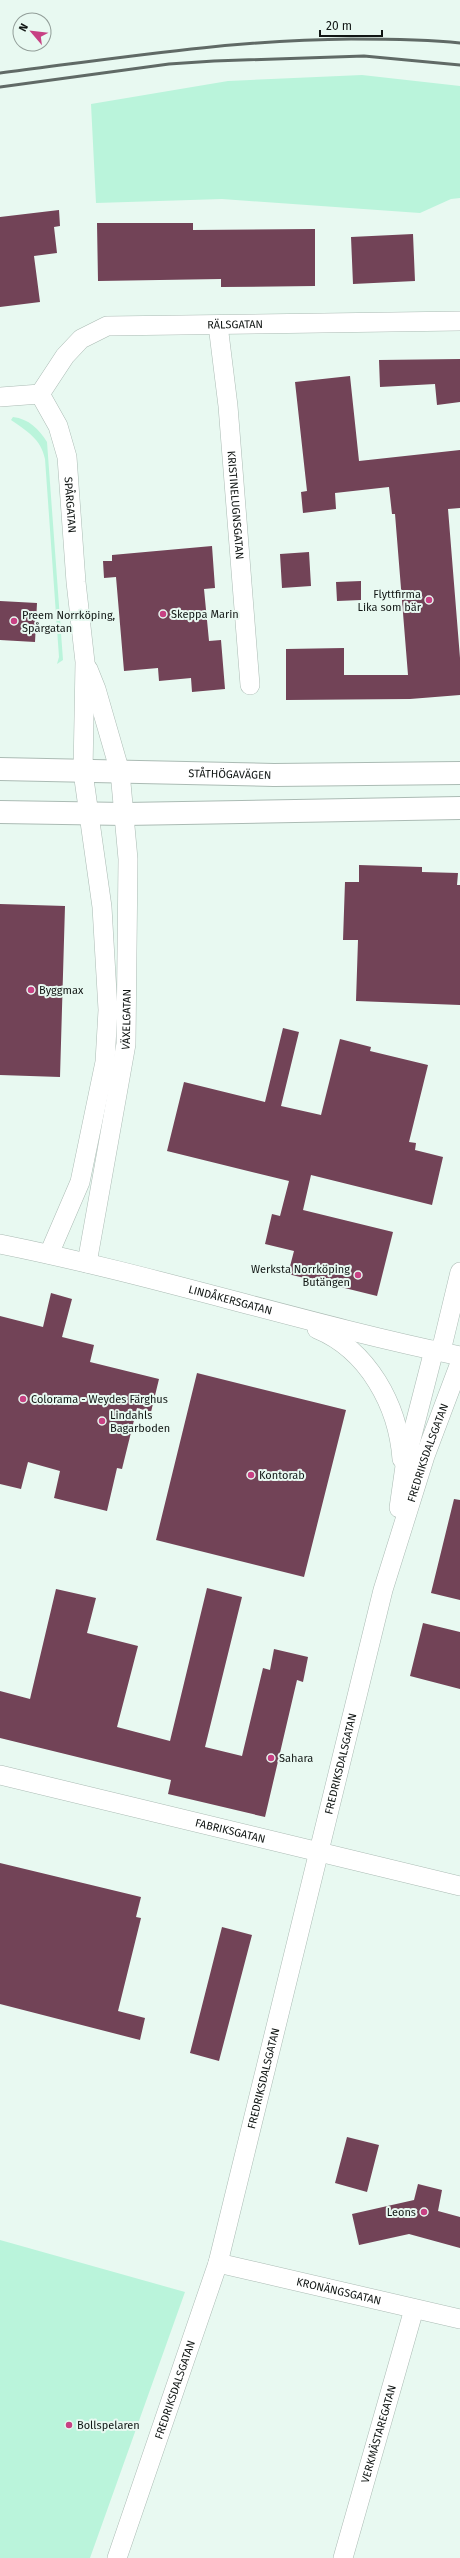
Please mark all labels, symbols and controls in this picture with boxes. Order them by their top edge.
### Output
north arrow [12,12,52,52]
scale bar [320,12,382,38]
text: 20 m [326,19,352,33]
text: N [16,21,31,34]
street label: RÄLSGATAN [207,317,263,331]
street label: KRISTINELUGNSGATAN [225,450,247,560]
street label: SPÅRGATAN [62,476,79,533]
place label: Flyttfirma Lika som bär [357,588,422,614]
marker: Flyttfirma Lika som bär [424,595,434,605]
place label: Skeppa Marin [171,608,239,621]
place label: Preem Norrköping, Spårgatan [22,609,116,635]
marker: Skeppa Marin [158,609,168,619]
marker: Preem Norrköping, Spårgatan [9,616,19,626]
street label: STÅTHÖGAVÄGEN [188,766,272,781]
place label: Byggmax [39,984,84,997]
marker: Byggmax [26,985,36,995]
street label: VÄXELGATAN [119,989,133,1051]
place label: Werksta Norrköping Butängen [251,1263,350,1289]
marker: Werksta Norrköping Butängen [353,1270,363,1280]
street label: LINDÅKERSGATAN [187,1282,274,1317]
place label: Colorama - Weydes Färghus [31,1393,168,1406]
marker: Colorama - Weydes Färghus [18,1394,28,1404]
street label: FREDRIKSDALSGATAN [404,1402,451,1504]
place label: Lindahls Bagarboden [110,1409,170,1435]
marker: Lindahls Bagarboden [97,1416,107,1426]
place label: Kontorab [259,1469,305,1482]
marker: Kontorab [246,1470,256,1480]
street label: FREDRIKSDALSGATAN [322,1712,359,1815]
place label: Sahara [279,1752,313,1765]
marker: Sahara [266,1753,276,1763]
street label: FABRIKSGATAN [194,1816,267,1845]
street label: FREDRIKSDALSGATAN [245,2026,282,2130]
place label: Leons [387,2206,416,2219]
marker: Leons [419,2207,429,2217]
street label: KRONÄNGSGATAN [295,2275,382,2307]
street label: FREDRIKSDALSGATAN [152,2338,198,2441]
street label: VERKMÄSTAREGATAN [358,2383,399,2484]
place label: Bollspelaren [77,2419,140,2432]
marker: Bollspelaren [64,2420,74,2430]

